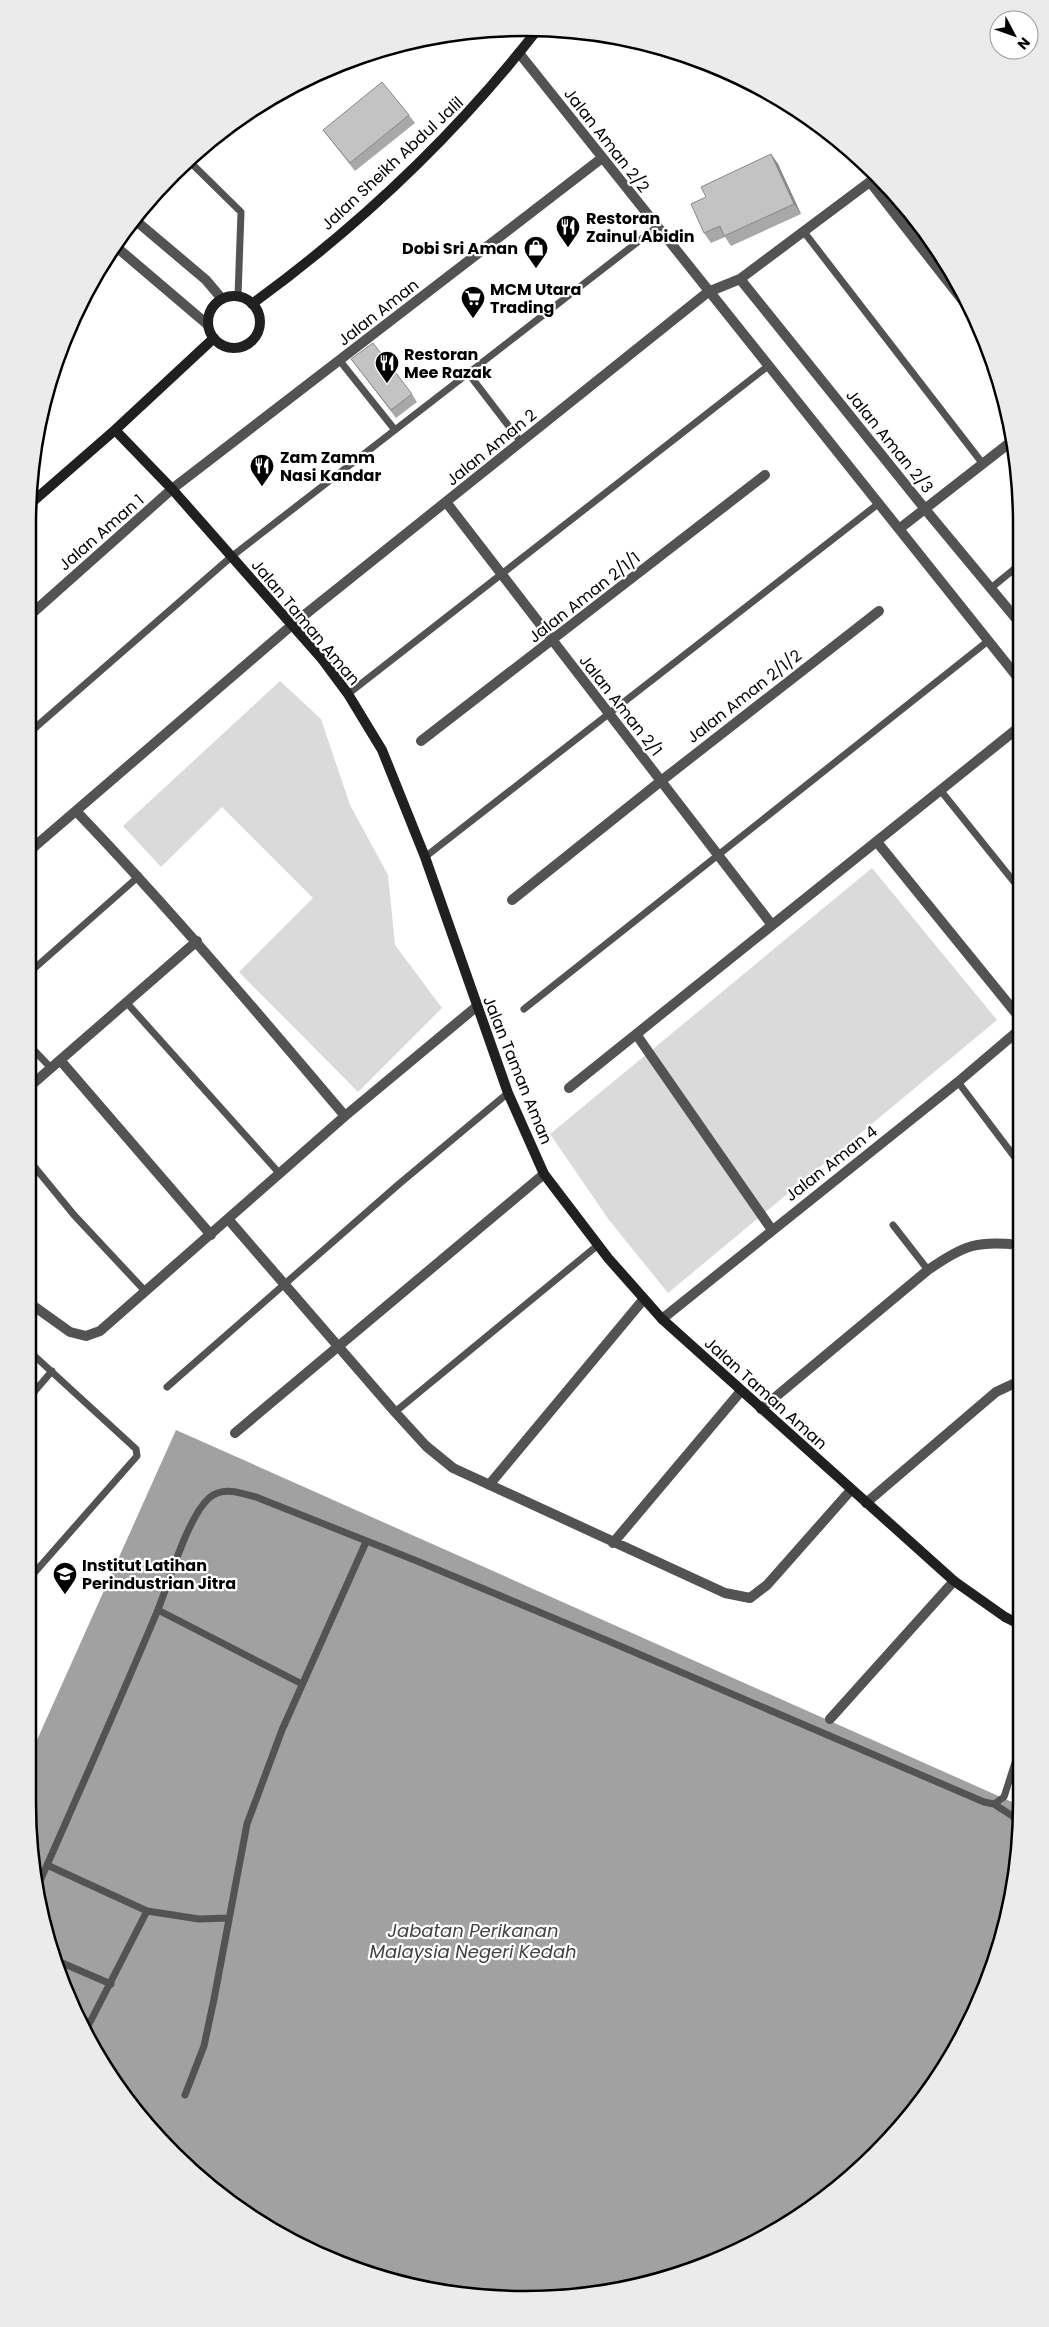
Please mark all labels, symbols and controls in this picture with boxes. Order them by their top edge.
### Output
north arrow [989,10,1039,60]
text: N [1013,33,1035,54]
street label: Jalan Aman 2/2 [558,83,655,197]
street label: Jalan Sheikh Abdul Jalil [316,91,468,235]
place label: Restoran Zainul Abidin [586,207,695,248]
restaurant icon: Restoran Zainul Abidin [555,214,581,248]
shop icon: Dobi Sri Aman [523,235,549,269]
place label: Dobi Sri Aman [402,237,518,260]
street label: Jalan Aman [333,274,424,351]
place label: MCM Utara Trading [490,278,581,319]
supermarket icon: MCM Utara Trading [460,285,486,319]
place label: Restoran Mee Razak [404,343,492,384]
restaurant icon: Restoran Mee Razak [374,350,400,384]
street label: Jalan Aman 2/3 [841,385,939,498]
street label: Jalan Aman 2 [441,404,541,491]
place label: Zam Zamm Nasi Kandar [280,446,381,487]
restaurant icon: Zam Zamm Nasi Kandar [249,453,275,487]
street label: Jalan Aman 1 [54,489,149,576]
street label: Jalan Aman 2/1/1 [524,547,645,648]
street label: Jalan Taman Aman [246,554,365,690]
street label: Jalan Aman 2/1/2 [682,644,807,749]
street label: Jalan Aman 2/1 [574,650,668,761]
street label: Jalan Taman Aman [477,993,558,1148]
street label: Jalan Aman 4 [780,1120,882,1207]
street label: Jalan Taman Aman [699,1332,832,1455]
place label: Institut Latihan Perindustrian Jitra [82,1554,236,1595]
school or university icon: Institut Latihan Perindustrian Jitra [52,1561,78,1595]
water label: Jabatan Perikanan Malaysia Negeri Kedah [369,1918,577,1964]

